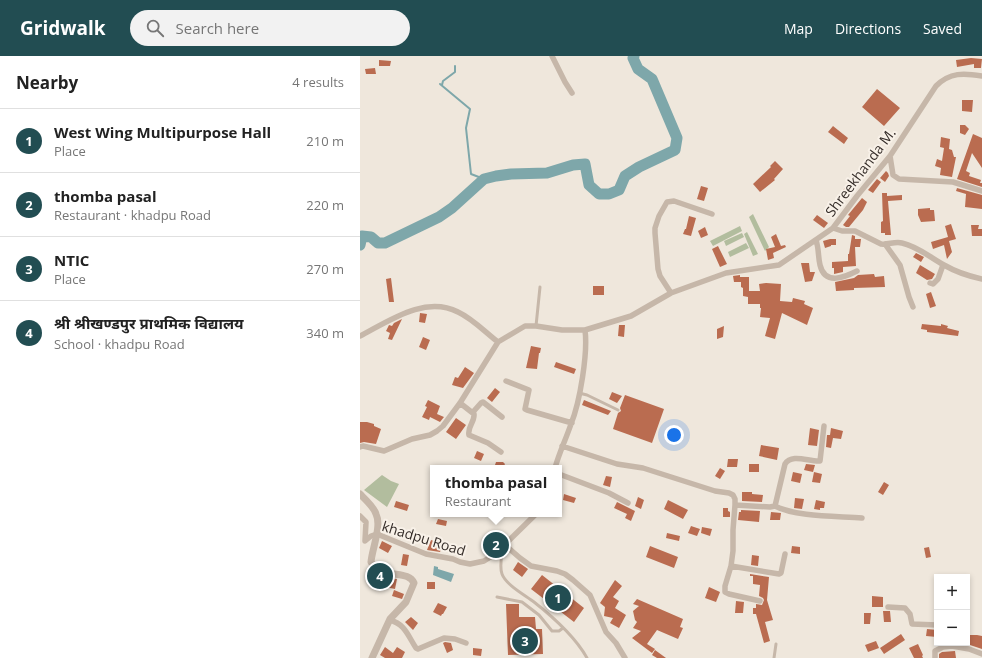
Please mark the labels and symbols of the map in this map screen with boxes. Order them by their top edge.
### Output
street label: Shreekhanda M. [820,124,900,220]
your location [664,425,684,445]
street label: khadpu Road [380,516,468,560]
pin: 2 [483,530,509,560]
pin: 4 [367,561,393,591]
pin: 1 [545,583,571,613]
pin: 3 [512,626,538,656]

